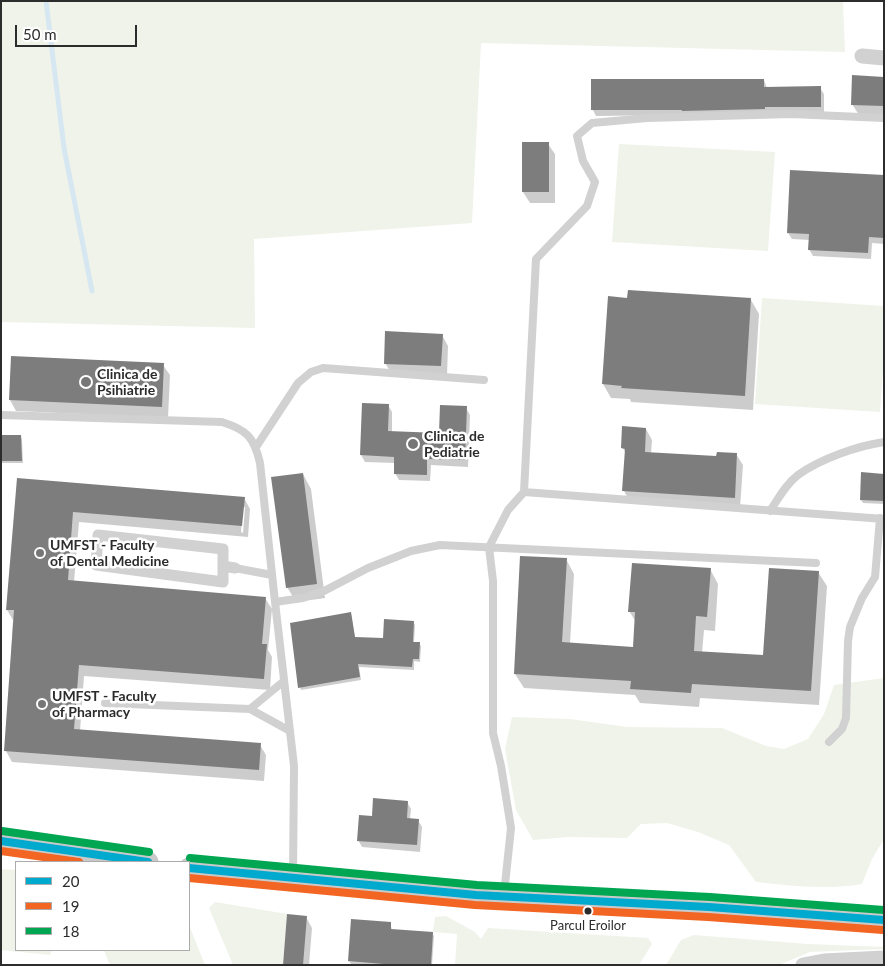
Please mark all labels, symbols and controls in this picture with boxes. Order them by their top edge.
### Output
scale bar [18,15,140,47]
text: 50 m [23,25,57,43]
place label: Clinica de Psihiatrie [97,366,157,398]
marker: Clinica de Psihiatrie [79,375,93,389]
place label: Clinica de Pediatrie [424,428,484,461]
marker: Clinica de Pediatrie [406,437,420,451]
place label: UMFST - Faculty of Dental Medicine [50,537,169,570]
marker: UMFST - Faculty of Dental Medicine [34,547,46,559]
place label: UMFST - Faculty of Pharmacy [52,688,156,720]
marker: UMFST - Faculty of Pharmacy [36,698,48,710]
legend [15,861,190,951]
text: 20 [62,872,79,890]
text: 19 [62,897,79,915]
marker: Parcul Eroilor [583,906,593,916]
place label: Parcul Eroilor [550,918,626,934]
text: 18 [62,922,79,940]

